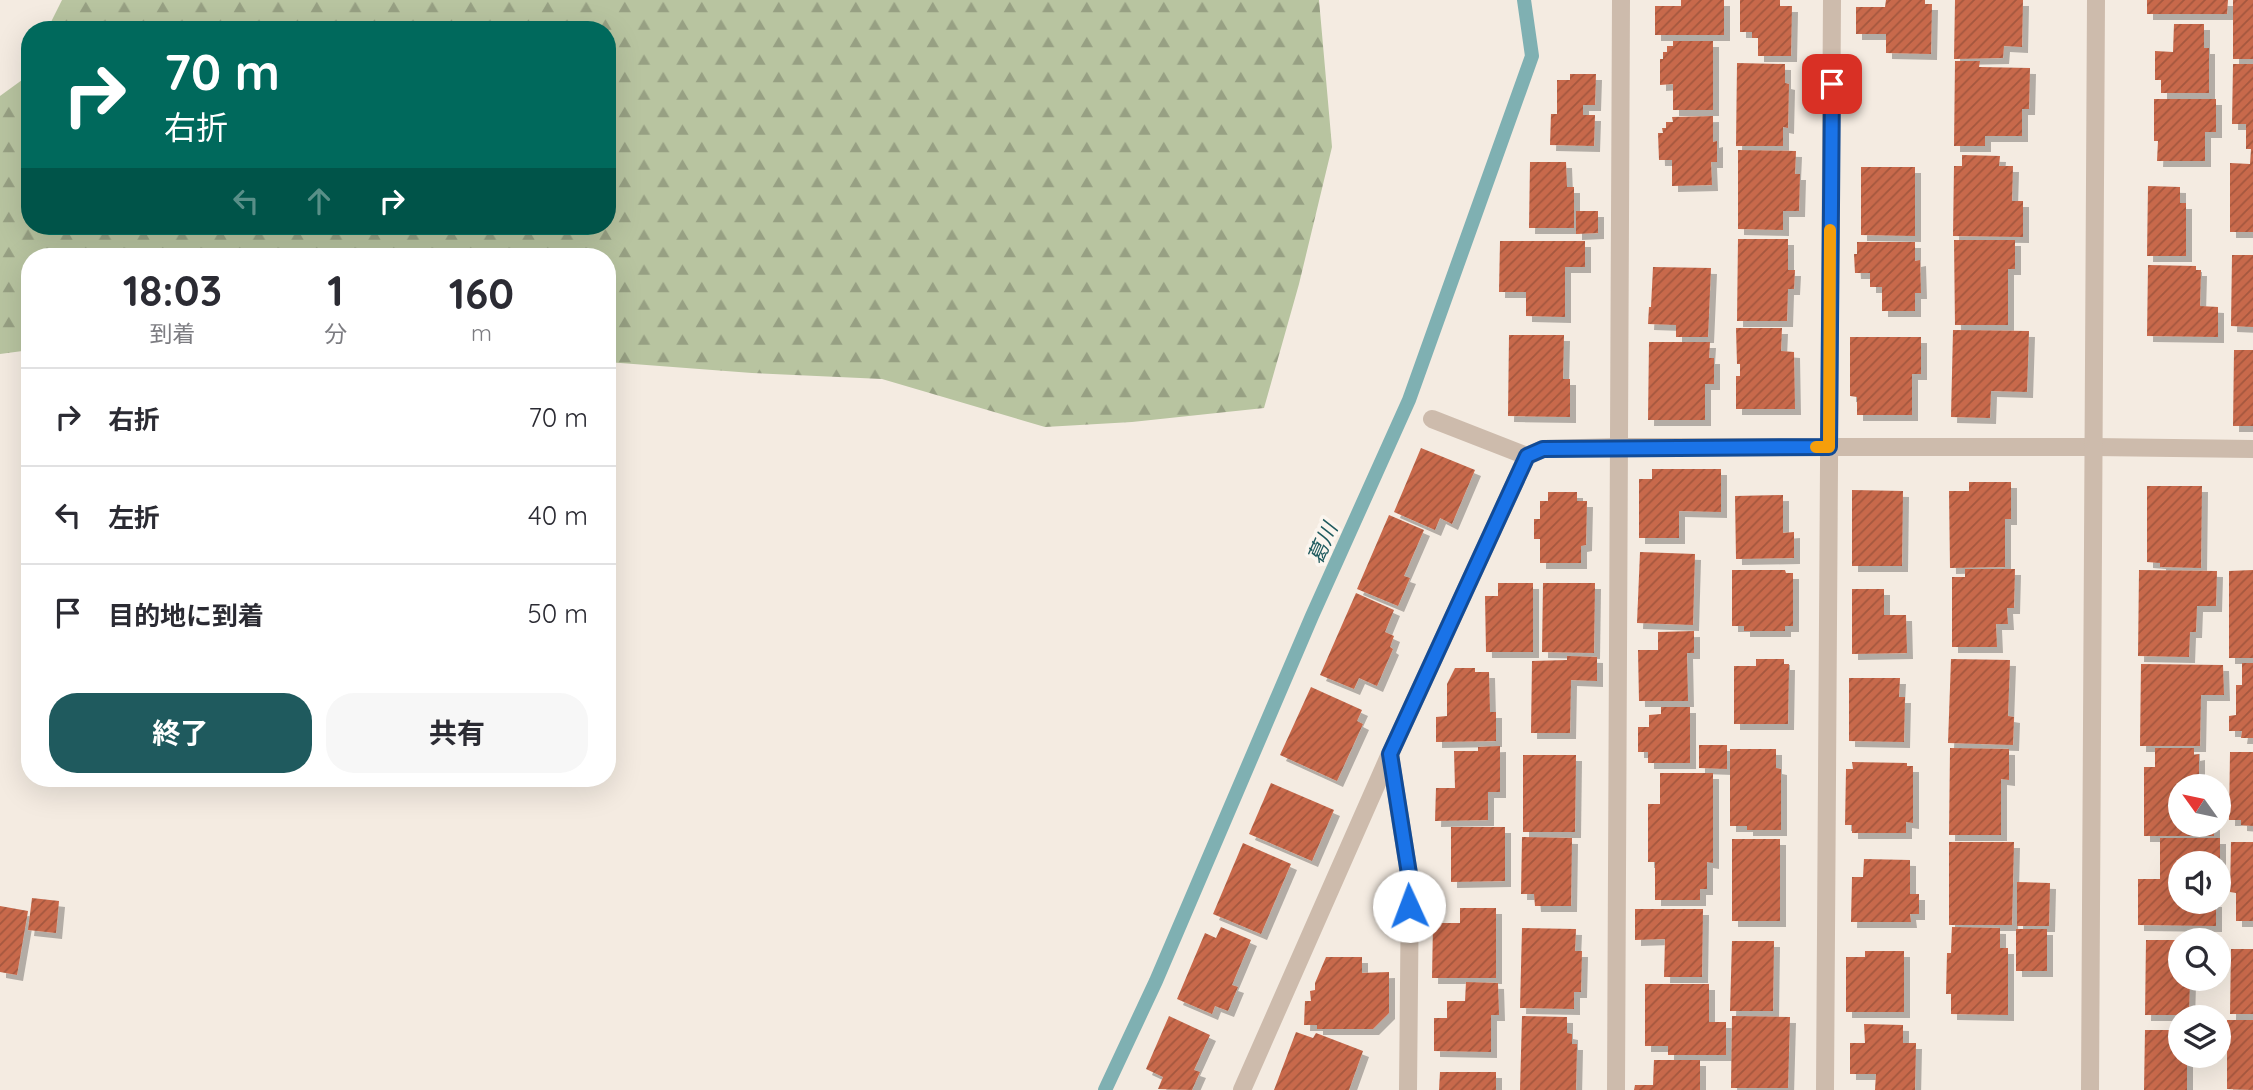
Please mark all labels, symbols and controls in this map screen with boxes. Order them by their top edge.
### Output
text: 70 m [164,41,280,102]
icon: right [49,49,140,140]
pin [1802,54,1862,114]
icon: arrive [1813,65,1851,103]
text: 右折 [164,107,228,147]
icon: left [227,182,265,220]
icon: ahead [300,182,338,220]
icon: right [373,182,411,220]
text: 18:03 [123,264,222,317]
text: 1 [327,264,344,317]
text: 160 [449,267,514,320]
text: m [471,318,492,347]
text: 到着 [149,319,195,348]
text: 分 [324,319,347,348]
icon: right [49,398,87,436]
text: 70 m [528,401,588,434]
text: 右折 [108,403,160,436]
icon: left [49,496,87,534]
text: 40 m [528,499,588,532]
text: 左折 [108,501,160,534]
water label: 葛川 [1302,517,1343,567]
icon: arrive [49,594,87,632]
text: 50 m [528,597,588,630]
text: 目的地に到着 [108,599,264,632]
button: 終了 [49,693,312,773]
button: 共有 [326,693,588,773]
north arrow [2168,774,2231,836]
map controls [2168,774,2231,1068]
button: sound [2168,851,2231,914]
position arrow [1372,869,1446,943]
button: search [2168,928,2231,991]
button: layers [2168,1005,2231,1068]

